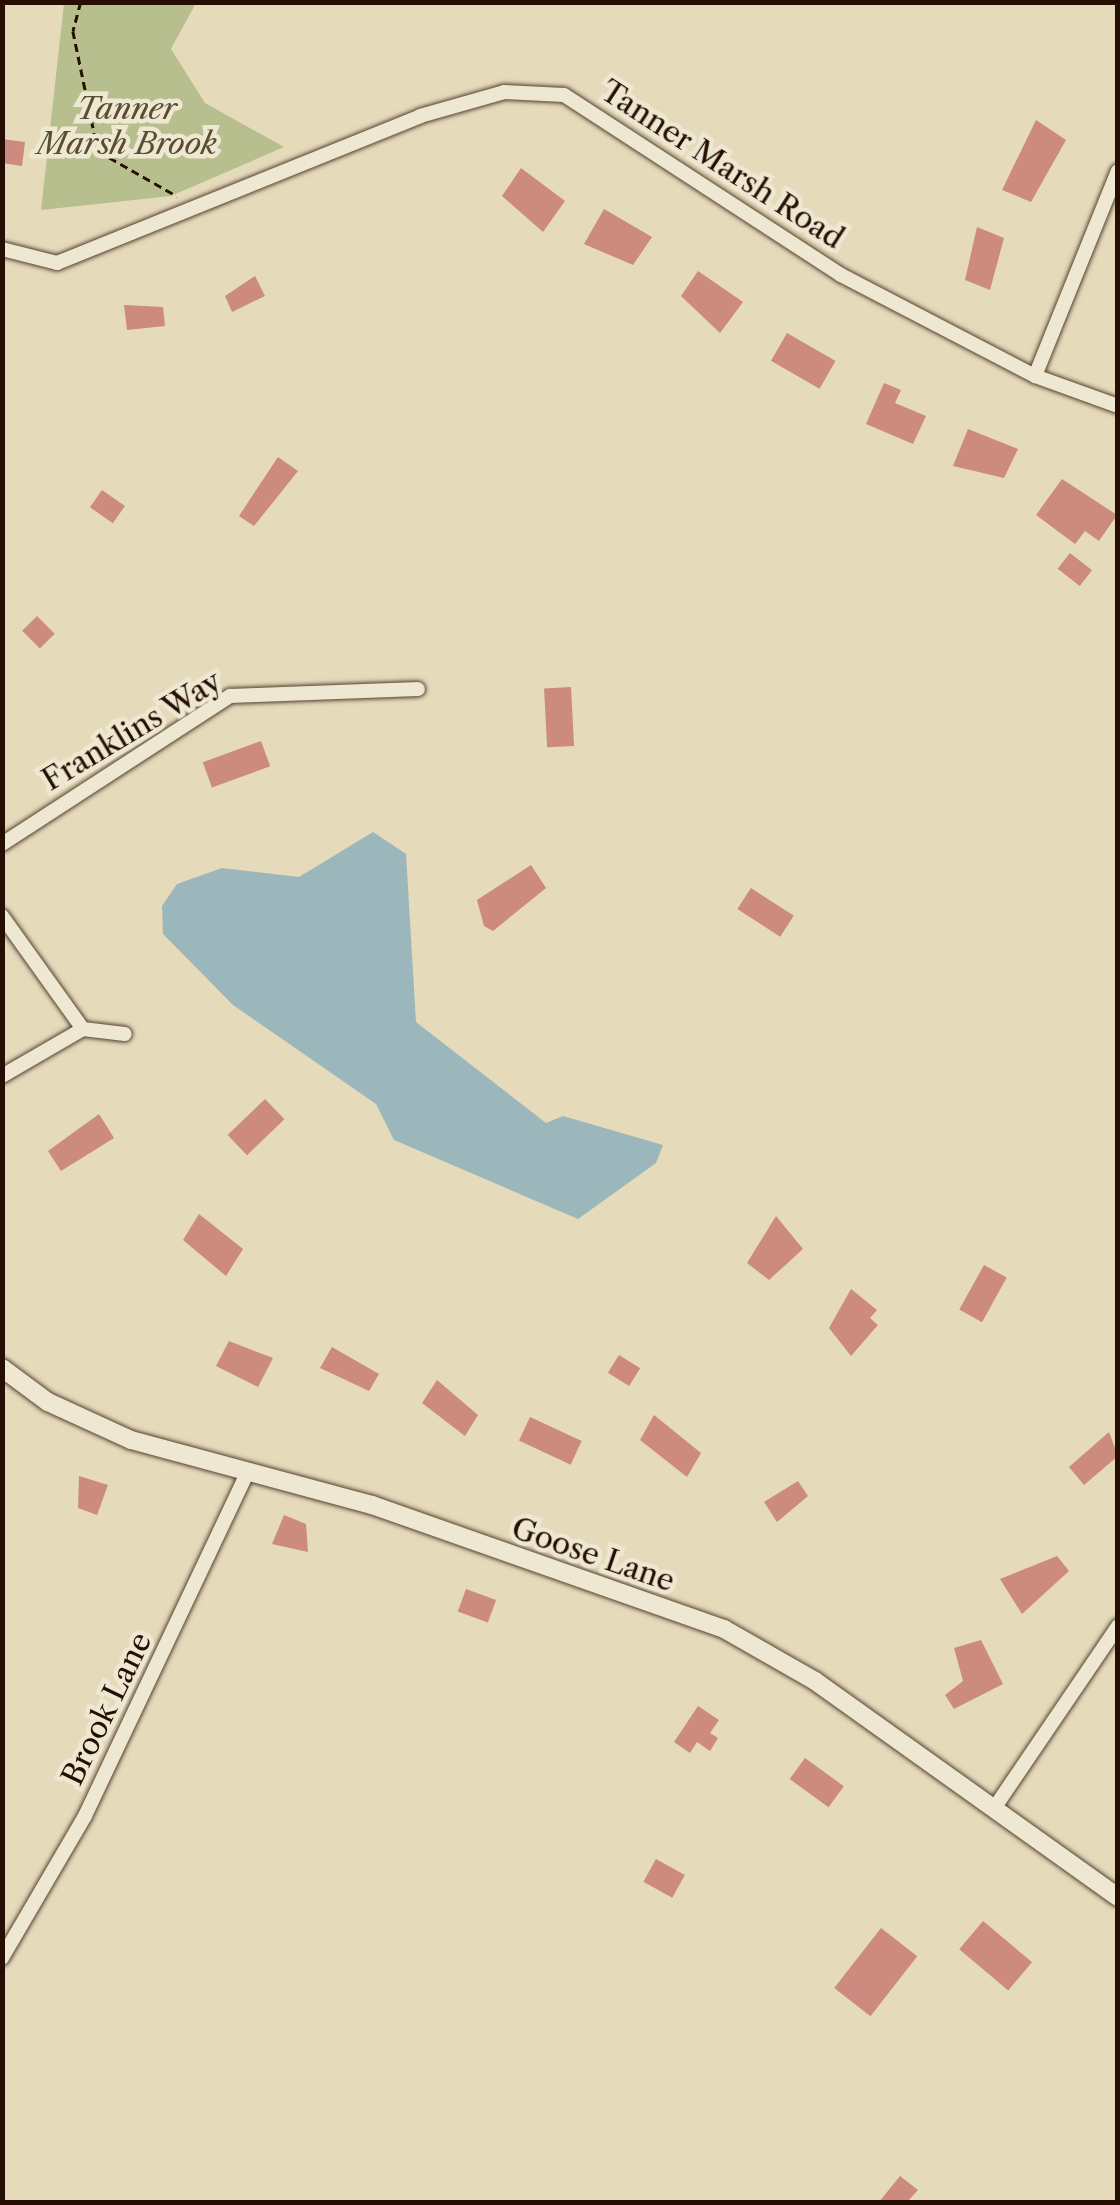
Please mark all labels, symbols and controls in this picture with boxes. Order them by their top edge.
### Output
street label: Tanner Marsh Road [594,73,850,257]
park label: Tanner Marsh Brook [37,91,217,162]
street label: Franklins Way [35,663,229,799]
street label: Goose Lane [507,1510,679,1600]
street label: Brook Lane [54,1626,160,1792]

